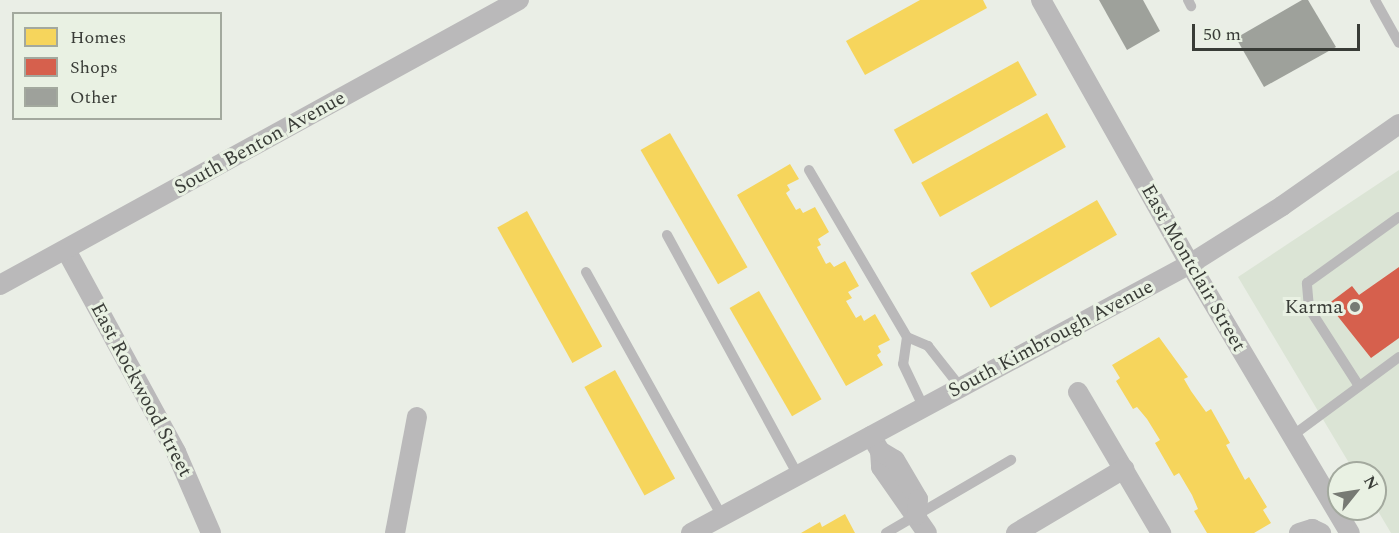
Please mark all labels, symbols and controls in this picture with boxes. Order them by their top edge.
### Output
legend [12,12,222,120]
scale bar [1195,12,1363,50]
text: 50 m [1203,21,1241,48]
text: Homes [70,24,126,51]
text: Shops [70,54,118,81]
text: Other [70,84,117,111]
street label: South Benton Avenue [170,86,350,200]
street label: East Montclair Street [1135,180,1251,356]
street label: South Kimbrough Avenue [944,275,1158,403]
place label: Karma [1284,295,1343,319]
street label: East Rockwood Street [85,299,197,481]
marker: Karma [1348,300,1362,314]
north arrow [1327,461,1387,521]
text: N [1357,471,1385,495]

